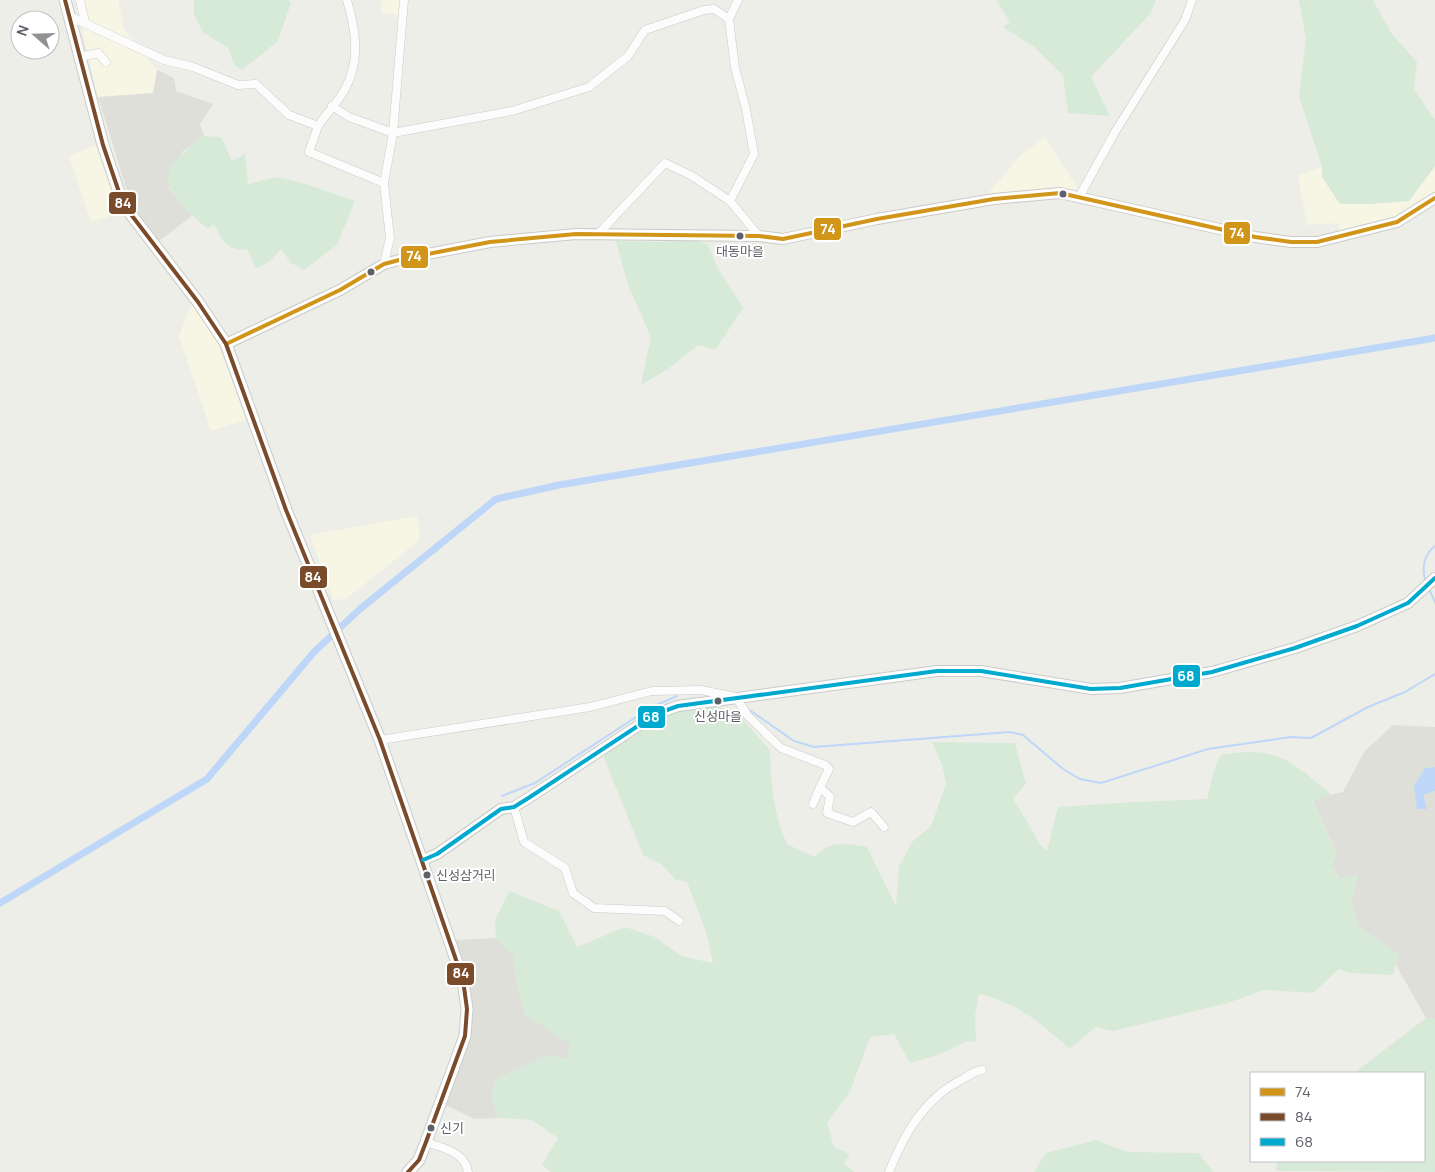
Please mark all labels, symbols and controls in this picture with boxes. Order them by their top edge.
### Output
north arrow [10,10,60,60]
text: N [12,22,33,38]
unlabelled marker [1058,189,1068,199]
line badge: 84 [108,191,137,215]
text: 84 [114,193,132,212]
line badge: 74 [813,217,842,241]
text: 74 [820,219,836,238]
line badge: 74 [1223,221,1251,245]
text: 74 [1229,223,1245,242]
marker: 대동마을 [735,231,745,241]
place label: 대동마을 [716,242,764,260]
line badge: 74 [400,245,429,269]
text: 74 [406,246,422,265]
unlabelled marker [366,267,376,277]
line badge: 84 [299,565,328,589]
text: 84 [304,567,322,586]
line badge: 68 [1172,664,1201,688]
text: 68 [1177,666,1195,685]
marker: 신성마을 [713,696,723,706]
line badge: 68 [637,705,666,729]
text: 68 [642,707,660,726]
place label: 신성마을 [694,707,742,725]
place label: 신성삼거리 [436,866,496,884]
marker: 신성삼거리 [422,870,432,880]
line badge: 84 [446,962,475,986]
text: 84 [452,963,470,982]
legend [1250,1072,1425,1162]
text: 74 [1295,1081,1311,1102]
text: 84 [1295,1106,1313,1127]
place label: 신기 [440,1119,464,1137]
marker: 신기 [426,1123,436,1133]
text: 68 [1295,1131,1313,1152]

